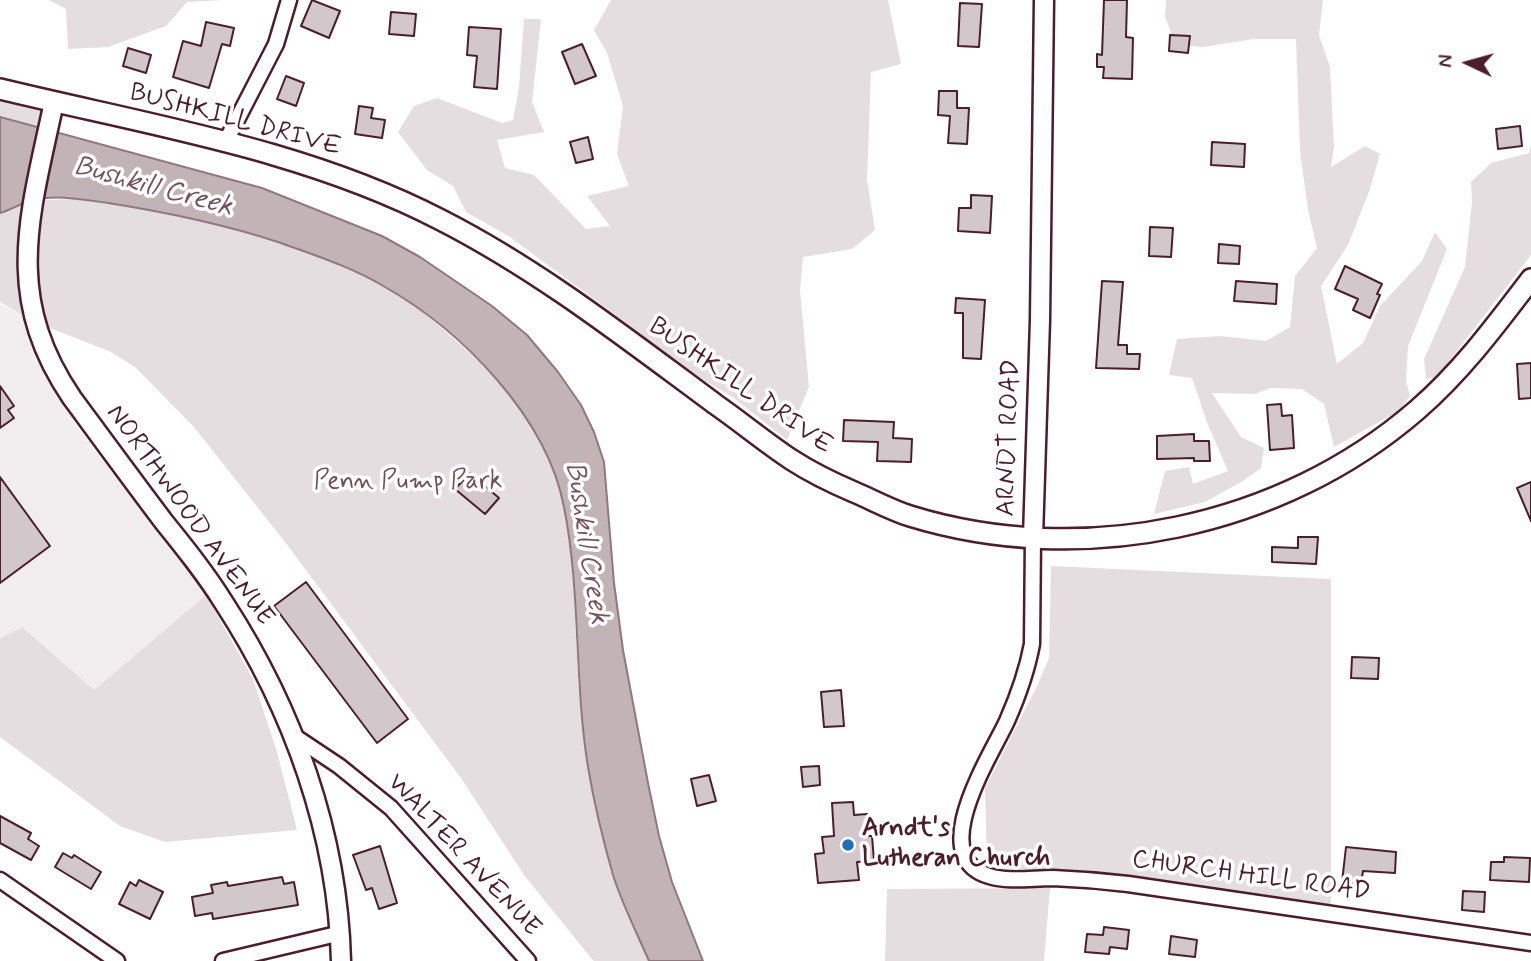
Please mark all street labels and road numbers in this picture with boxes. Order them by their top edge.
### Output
street label: BUSHKILL DRIVE [126,78,344,164]
street label: BUSHKILL DRIVE [642,312,838,462]
street label: ARNDT ROAD [992,359,1028,517]
street label: NORTHWOOD AVENUE [98,399,280,633]
street label: WALTER AVENUE [380,768,546,944]
street label: CHURCH HILL ROAD [1130,845,1372,909]

